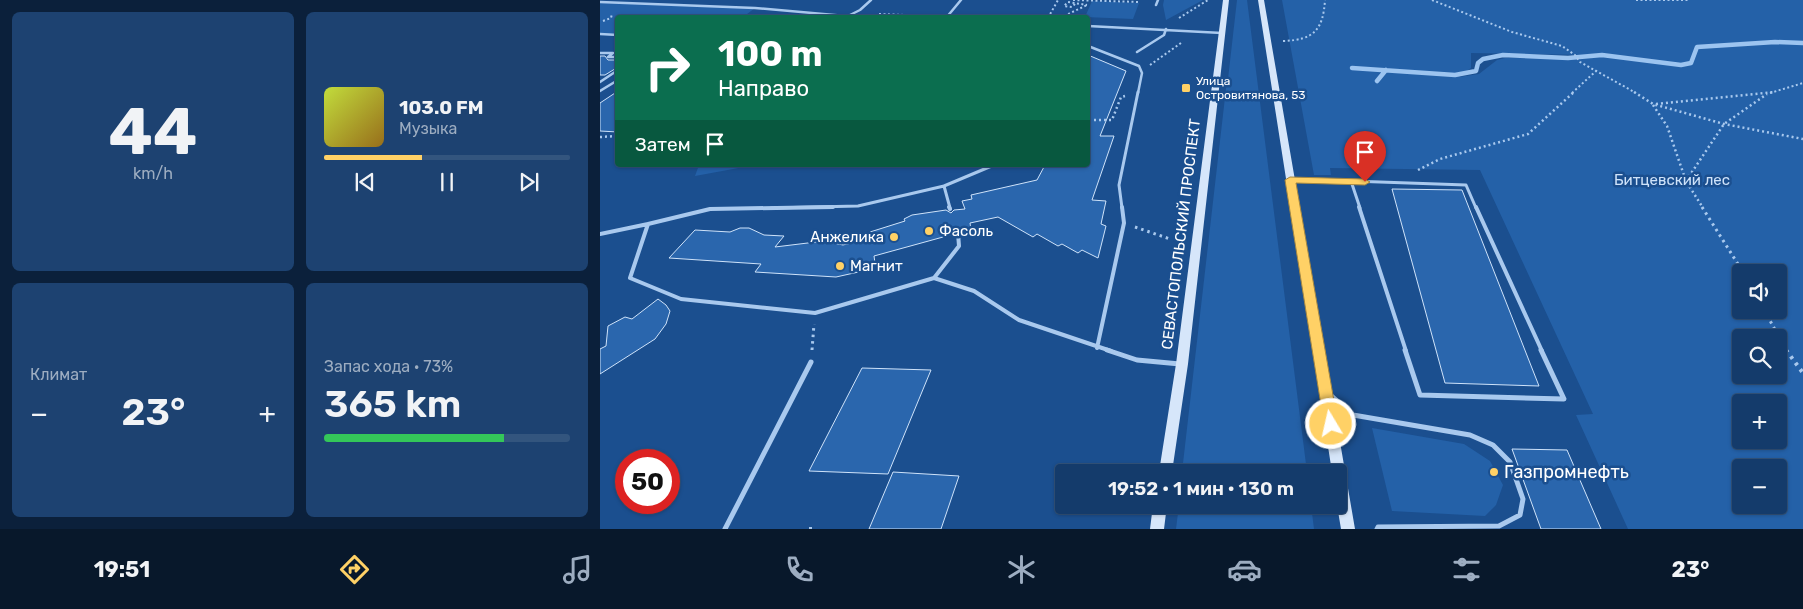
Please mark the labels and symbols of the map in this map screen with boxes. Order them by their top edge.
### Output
place label: Улица Островитянова, 53 [1196,74,1305,102]
marker: Улица Островитянова, 53 [1180,82,1192,94]
street label: СЕВАСТОПОЛЬСКИЙ ПРОСПЕКТ [1158,117,1204,350]
pin [1344,131,1386,182]
park label: Битцевский лес [1614,171,1730,189]
place label: Фасоль [939,222,994,240]
marker: Фасоль [923,225,935,237]
place label: Анжелика [810,228,884,246]
marker: Анжелика [888,231,900,243]
place label: Магнит [850,257,903,275]
marker: Магнит [834,260,846,272]
position arrow [1304,397,1356,449]
speed limit sign: 50 [615,449,680,514]
place label: Газпромнефть [1504,461,1629,483]
marker: Газпромнефть [1488,466,1500,478]

